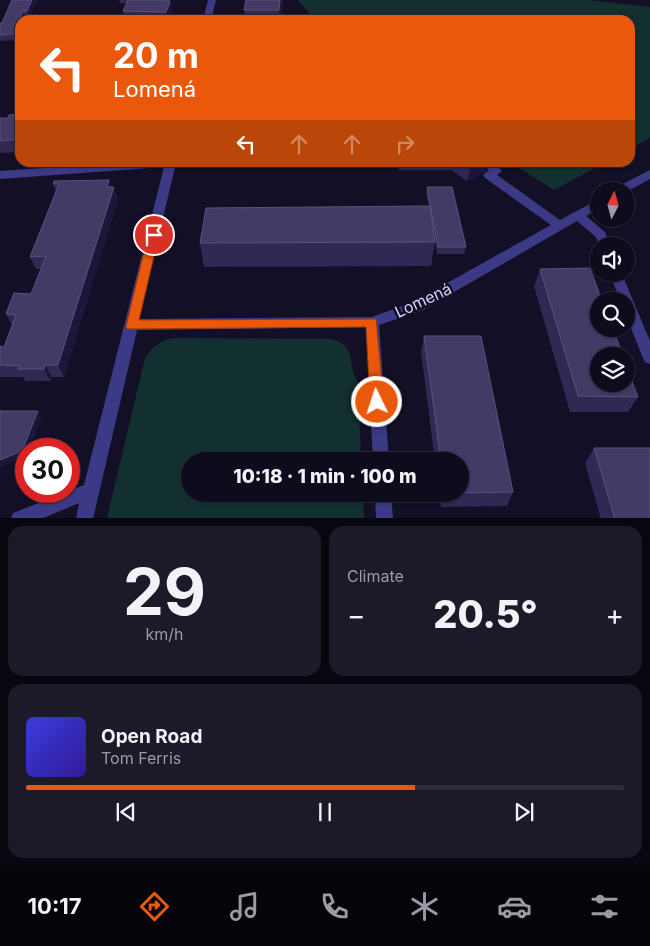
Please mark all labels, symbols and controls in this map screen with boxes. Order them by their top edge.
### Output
text: 20 m [113,34,199,76]
icon: left [30,35,95,100]
text: Lomená [113,76,196,102]
icon: left [232,130,260,158]
icon: ahead [285,130,313,158]
icon: ahead [338,130,366,158]
icon: right [391,130,419,158]
north arrow [590,182,635,228]
map controls [590,182,635,392]
pin [133,214,175,256]
icon: arrive [140,221,168,249]
button: sound [590,237,635,282]
street label: Lomená [391,278,455,322]
button: search [590,292,635,337]
button: layers [590,347,635,392]
position arrow [350,375,402,427]
speed limit sign: 30 [15,438,80,503]
text: 10:18 · 1 min · 100 m [233,465,417,488]
text: 29 [123,552,206,631]
text: Climate [347,566,404,586]
text: 20.5° [433,591,538,637]
text: − [347,598,366,632]
text: + [605,598,624,632]
text: km/h [145,624,184,644]
text: Open Road [101,725,202,748]
text: Tom Ferris [101,748,181,768]
icon: previous [112,798,140,826]
icon: pause [311,798,339,826]
icon: next [510,798,538,826]
icon: directions [137,889,172,924]
icon: music [227,889,262,924]
icon: phone [317,889,352,924]
icon: climate [407,889,442,924]
icon: car [497,889,532,924]
icon: filters [587,889,622,924]
text: 10:17 [28,893,82,919]

